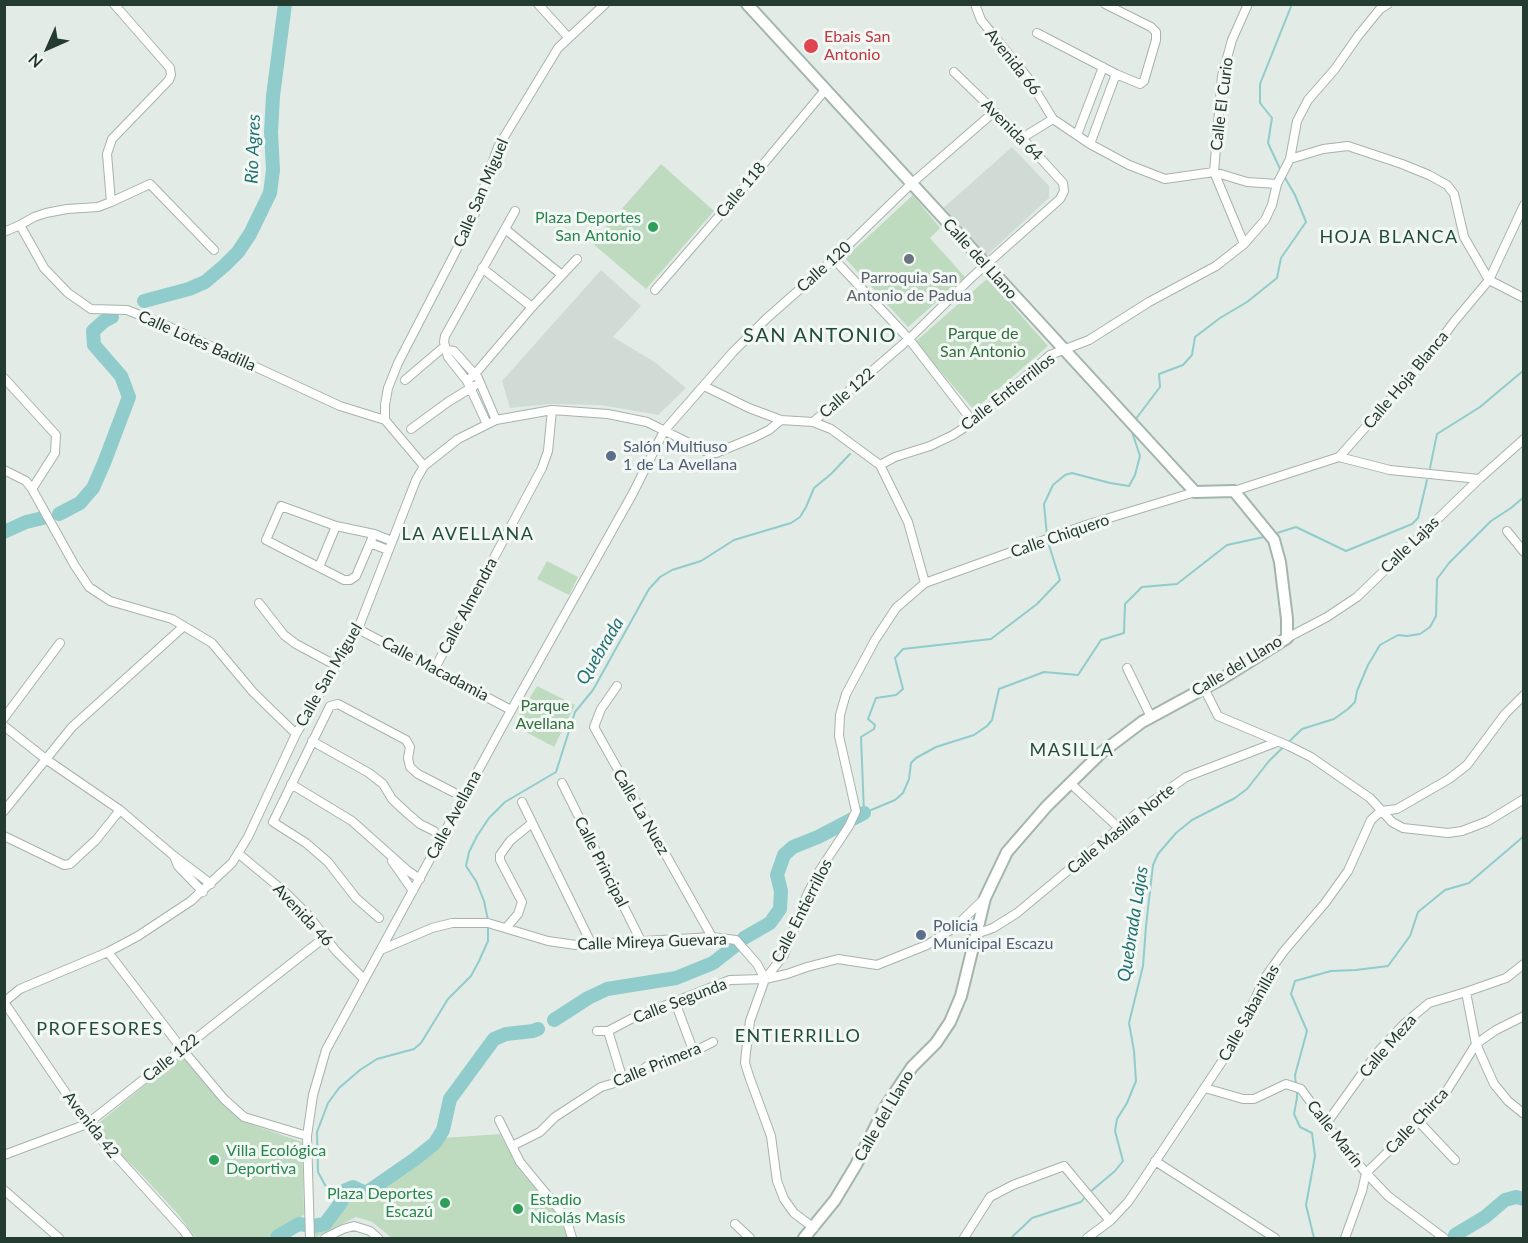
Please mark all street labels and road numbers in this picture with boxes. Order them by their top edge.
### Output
street label: Avenida 66 [981,25,1045,99]
street label: Calle El Curio [1207,56,1237,152]
street label: Avenida 64 [977,95,1047,165]
street label: Calle San Miguel [449,136,513,250]
street label: Calle 118 [712,158,770,222]
street label: Calle del Llano [939,215,1021,303]
street label: Calle 120 [793,238,855,296]
street label: Calle Lotes Badilla [135,306,259,376]
street label: Calle Hoja Blanca [1359,327,1453,433]
street label: Calle Entierrillos [957,349,1059,435]
street label: Calle 122 [816,364,878,422]
street label: Calle Chiquero [1008,510,1112,562]
street label: Calle Lajas [1377,513,1443,577]
street label: Calle Almendra [435,554,501,658]
street label: Calle San Miguel [292,620,366,730]
street label: Calle del Llano [1188,632,1286,700]
street label: Calle Macadamia [378,633,492,705]
street label: Calle La Nuez [609,766,673,858]
street label: Calle Avellana [423,767,485,863]
street label: Calle Masilla Norte [1063,780,1179,878]
street label: Calle Principal [570,814,632,910]
street label: Calle Entierrillos [768,856,836,966]
street label: Avenida 46 [269,880,337,950]
street label: Calle Mireya Guevara [577,930,727,954]
street label: Calle Sabanillas [1215,961,1283,1065]
street label: Calle Segunda [630,974,730,1028]
street label: Calle Meza [1356,1011,1420,1081]
street label: Calle 122 [139,1030,203,1086]
street label: Calle Primera [610,1039,704,1091]
street label: Calle del Llano [850,1067,918,1165]
street label: Calle Chirca [1382,1084,1452,1158]
street label: Avenida 42 [59,1088,123,1162]
street label: Calle Marín [1303,1097,1367,1171]

